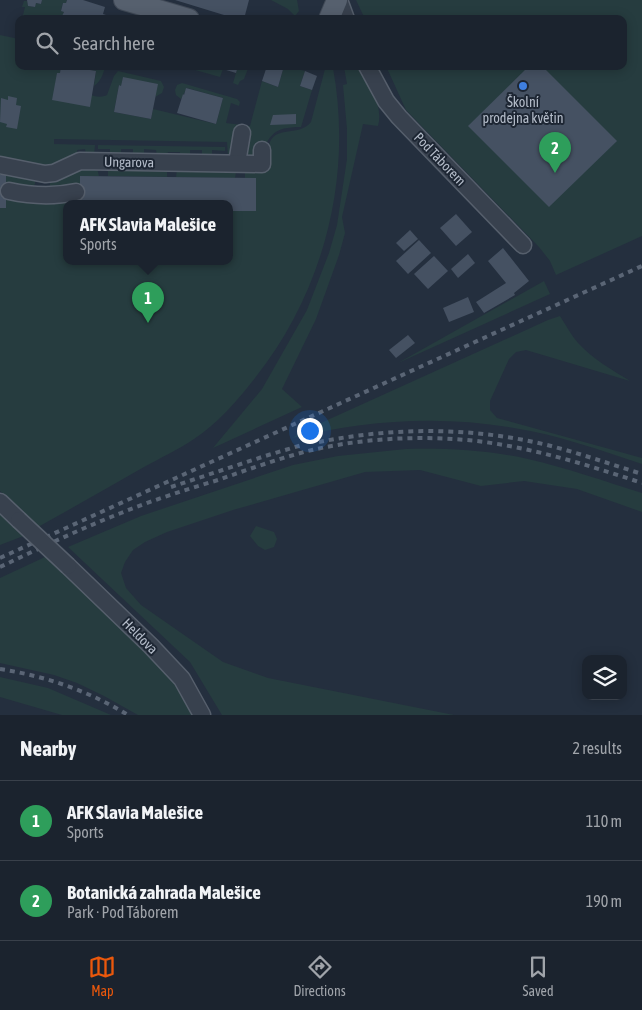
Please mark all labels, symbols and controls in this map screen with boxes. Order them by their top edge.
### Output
search box [15,15,627,70]
icon: search [33,29,61,57]
text: Search here [73,32,155,54]
marker: Školní prodejna květin [517,80,529,92]
place label: Školní prodejna květin [483,94,563,126]
street label: Pod Táborem [411,129,469,189]
pin: 2 [539,132,571,173]
street label: Ungarova [104,154,154,170]
popup [63,200,233,265]
text: AFK Slavia Malešice [80,213,216,235]
text: Sports [80,235,117,253]
pin: 1 [132,282,164,323]
your location [297,418,323,444]
street label: Heldova [119,615,161,657]
map controls [582,655,627,700]
button: layers [582,655,627,700]
text: Nearby [20,736,76,760]
text: 2 results [572,739,622,757]
text: AFK Slavia Malešice [67,801,203,823]
text: 1 [32,812,40,830]
text: 110 m [586,812,622,830]
text: Sports [67,823,104,841]
text: Botanická zahrada Malešice [67,881,261,903]
text: 2 [32,892,40,910]
text: 190 m [586,892,622,910]
text: Park · Pod Táborem [67,903,178,921]
tab: Map [88,953,116,999]
tab: Directions [293,953,346,999]
tab: Saved [523,953,554,999]

